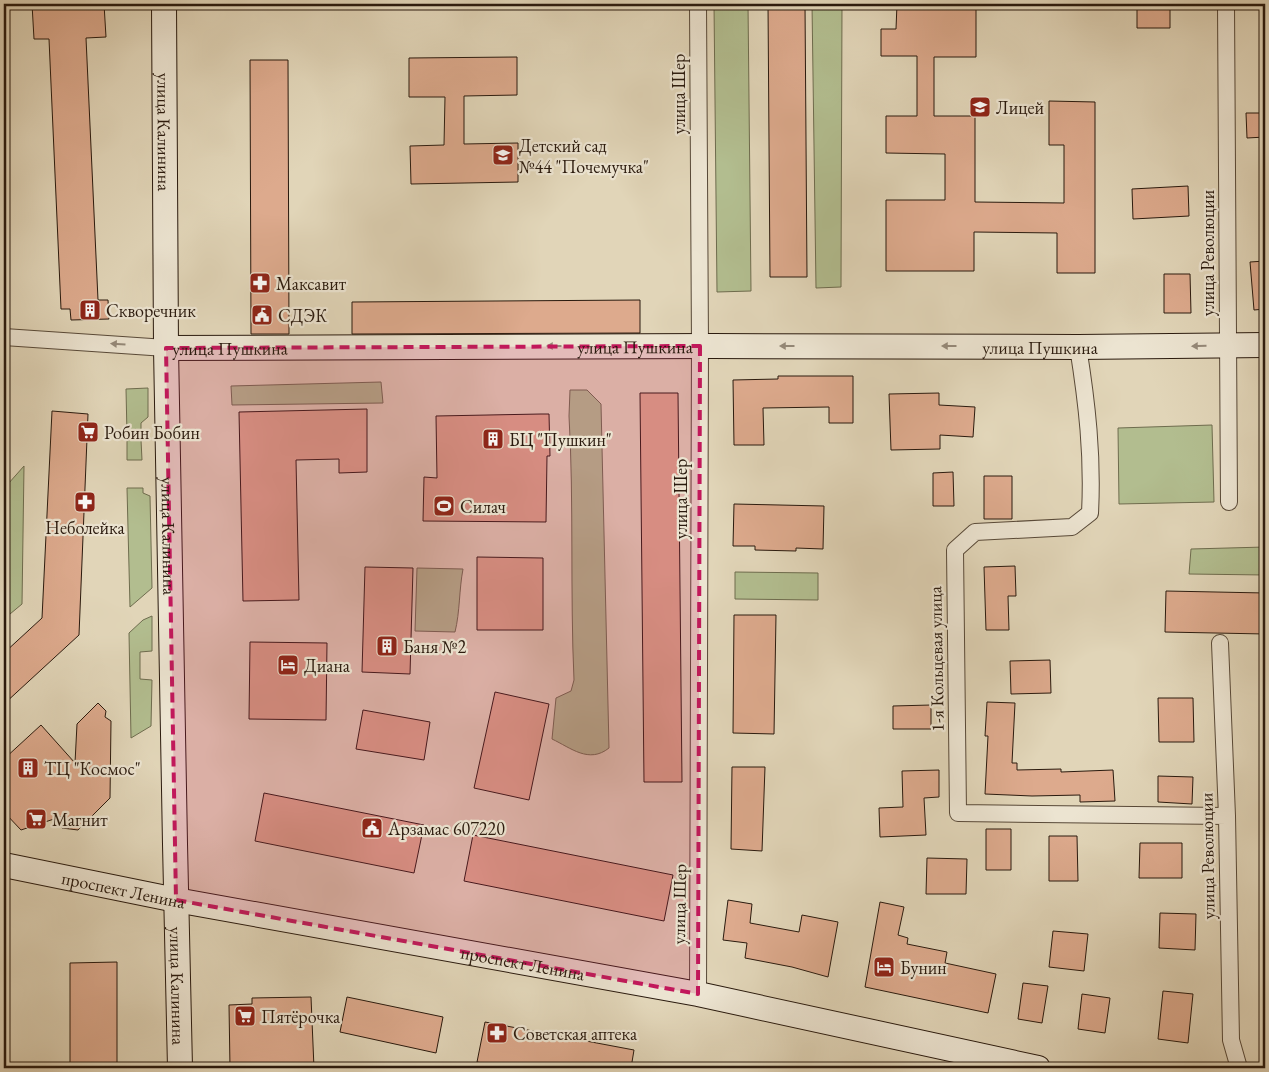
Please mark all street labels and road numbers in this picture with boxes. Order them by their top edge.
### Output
street label: улица Шер [667,54,690,134]
street label: улица Калинина [153,73,177,192]
street label: улица Революции [1196,189,1219,316]
street label: улица Пушкина [577,335,694,358]
street label: улица Пушкина [982,335,1099,359]
street label: улица Пушкина [172,336,289,359]
street label: улица Шер [669,459,692,539]
street label: улица Калинина [157,477,182,596]
street label: 1-я Кольцевая улица [923,585,949,732]
street label: улица Революции [1194,792,1220,919]
street label: улица Шер [667,864,691,944]
street label: проспект Ленина [60,866,188,913]
street label: улица Калинина [165,926,191,1046]
street label: проспект Ленина [459,940,587,985]

